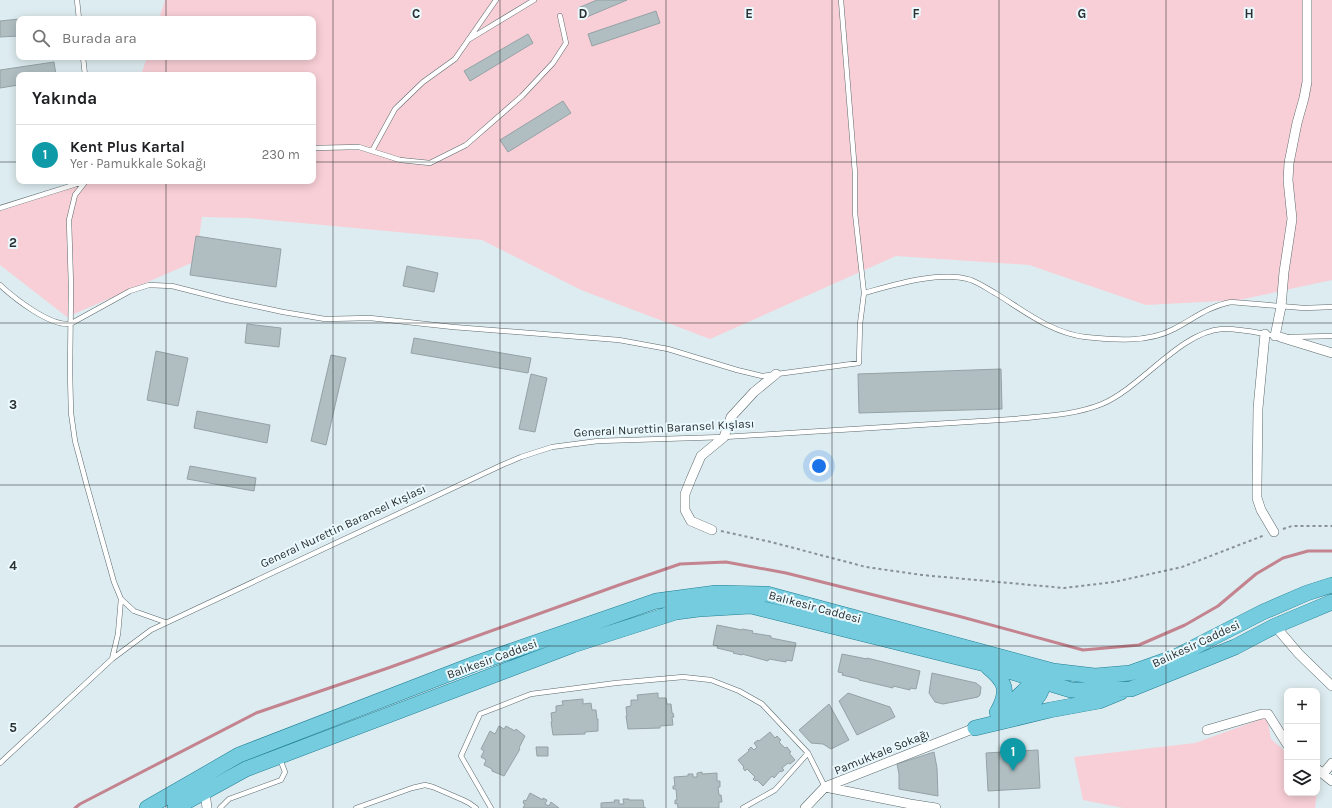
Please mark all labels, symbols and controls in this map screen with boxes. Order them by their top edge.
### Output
text: C [412,6,420,21]
text: D [579,6,588,21]
text: E [745,6,753,21]
text: F [912,6,920,21]
text: G [1078,6,1086,21]
text: H [1244,6,1254,21]
search box [16,16,316,60]
icon: search [30,27,52,49]
text: Burada ara [62,29,137,47]
text: Yakında [32,88,97,108]
text: Kent Plus Kartal [70,138,185,156]
text: 1 [43,147,47,162]
text: 230 m [262,147,300,162]
text: Yer · Pamukkale Sokağı [70,156,206,171]
text: 2 [9,235,17,250]
text: 3 [9,397,17,412]
street label: General Nurettin Baransel Kışlası [573,416,755,440]
your location [809,456,829,476]
street label: General Nurettin Baransel Kışlası [258,481,428,571]
text: 4 [9,558,17,573]
street label: Balıkesir Caddesi [767,588,863,626]
street label: Balıkesir Caddesi [1150,618,1242,670]
street label: Balıkesir Caddesi [445,636,539,682]
map controls [1284,688,1320,796]
button: + [1284,688,1320,724]
text: 5 [9,720,17,735]
button: − [1284,724,1320,760]
street label: Pamukkale Sokağı [832,726,932,778]
pin: 1 [1000,738,1026,771]
button: layers [1284,760,1320,796]

